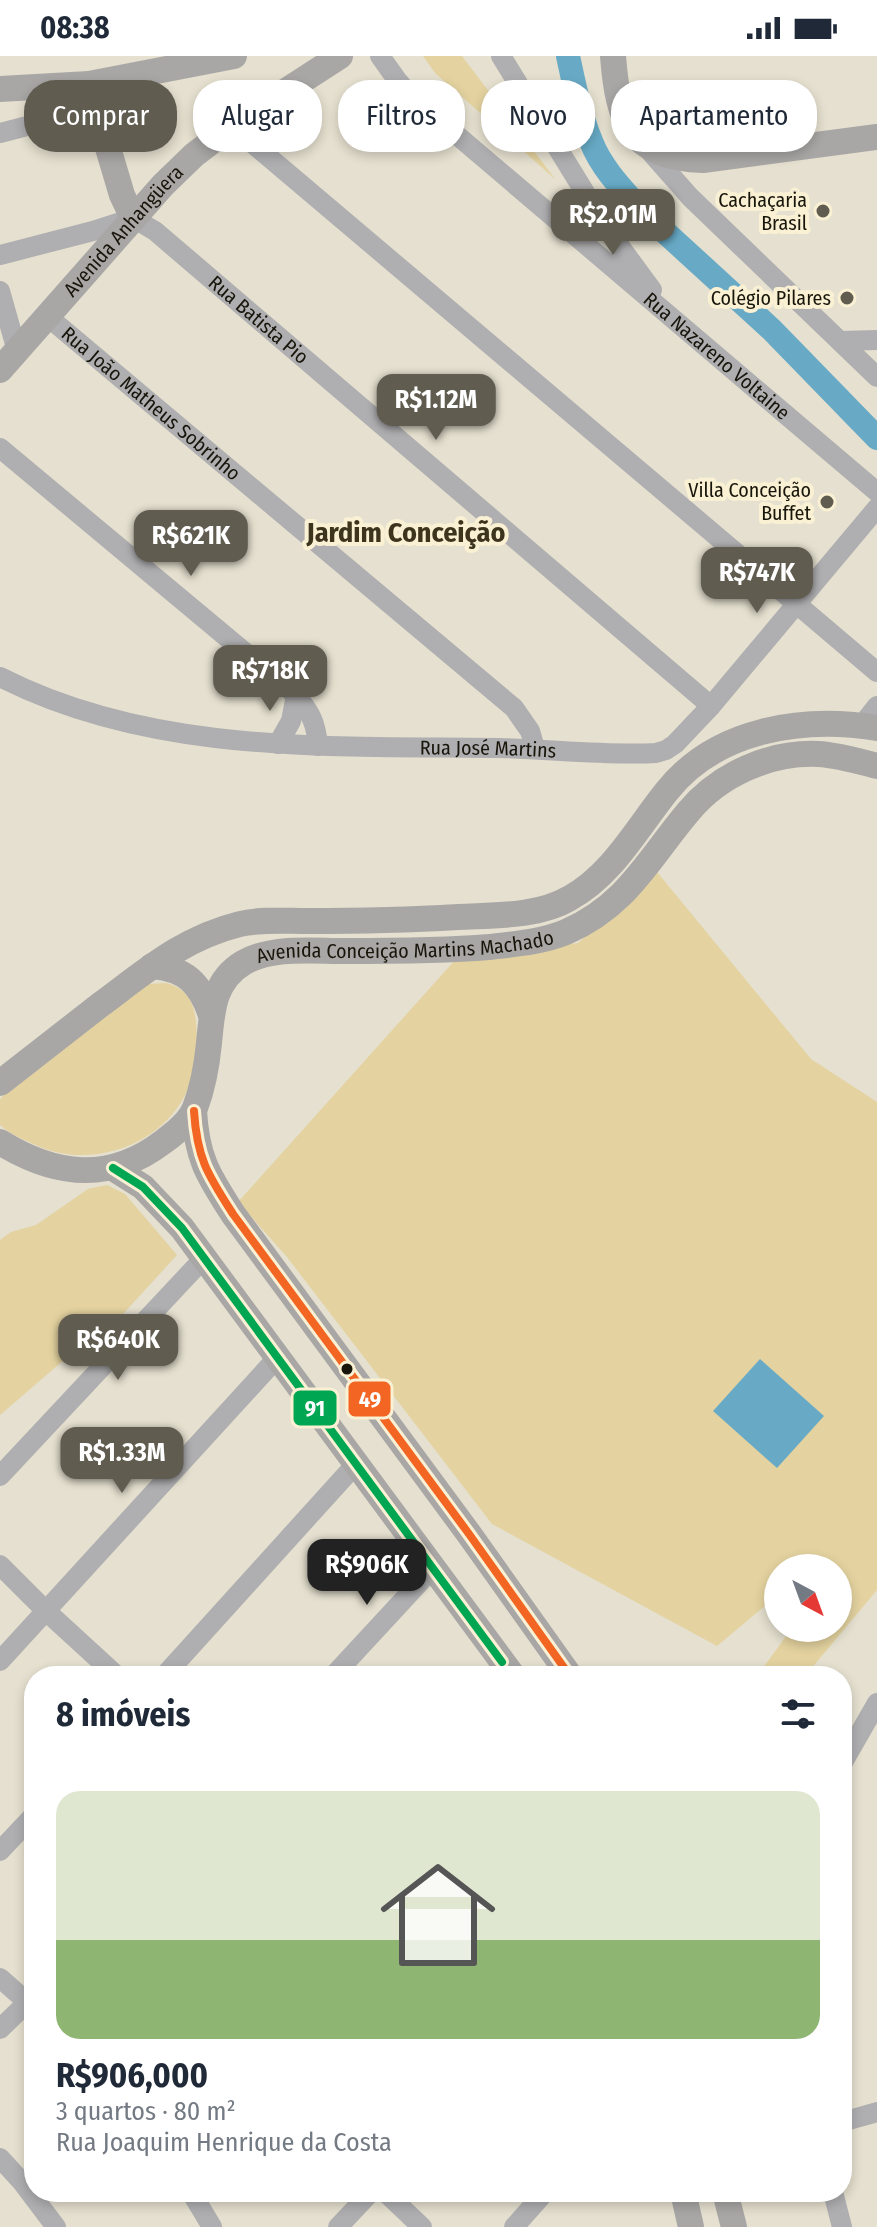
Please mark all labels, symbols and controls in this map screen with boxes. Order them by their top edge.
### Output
text: 08:38 [40,10,110,46]
chip: Comprar [24,80,177,152]
chip: Alugar [193,80,322,152]
chip: Filtros [338,80,465,152]
chip: Novo [481,80,595,152]
chip: Apartamento [611,80,817,152]
street label: Avenida Anhangüera [58,160,188,301]
place label: Cachaçaria Brasil [718,188,807,235]
pin: R$2.01M [539,189,687,257]
text: R$2.01M [569,199,657,230]
marker: Cachaçaria Brasil [814,202,832,220]
street label: Rua Batista Pio [204,270,314,369]
place label: Colégio Pilares [711,286,831,310]
street label: Rua Nazareno Voltaine [639,287,795,425]
marker: Colégio Pilares [838,289,856,307]
street label: Rua João Matheus Sobrinho [57,322,246,485]
pin: R$1.12M [362,374,510,442]
text: R$1.12M [395,384,477,415]
place label: Villa Conceição Buffet [688,478,811,525]
marker: Villa Conceição Buffet [818,493,836,511]
pin: R$621K [126,510,256,578]
district label: Jardim Conceição [306,516,505,549]
text: R$621K [152,520,230,551]
pin: R$747K [692,547,822,615]
text: R$747K [719,557,795,588]
pin: R$718K [205,645,335,713]
text: R$718K [231,655,309,686]
street label: Rua José Martins [420,735,557,763]
street label: Avenida Conceição Martins Machado [253,925,556,968]
pin: R$640K [53,1314,183,1382]
text: R$640K [76,1324,160,1355]
unlabelled marker [339,1361,355,1377]
line badge: 49 [347,1380,392,1418]
text: 49 [359,1386,381,1413]
line badge: 91 [292,1389,338,1427]
text: 91 [305,1395,325,1422]
pin: R$1.33M [48,1427,196,1495]
text: R$1.33M [78,1437,166,1468]
pin: R$906K [302,1539,432,1607]
text: R$906K [325,1549,409,1580]
north arrow [764,1554,852,1642]
map controls [764,1554,852,1642]
icon: filters [776,1692,820,1736]
text: 8 imóveis [56,1694,190,1735]
icon: home [366,1843,510,1987]
text: R$906,000 [56,2055,208,2096]
text: 3 quartos · 80 m² [56,2096,236,2127]
text: Rua Joaquim Henrique da Costa [56,2127,392,2158]

